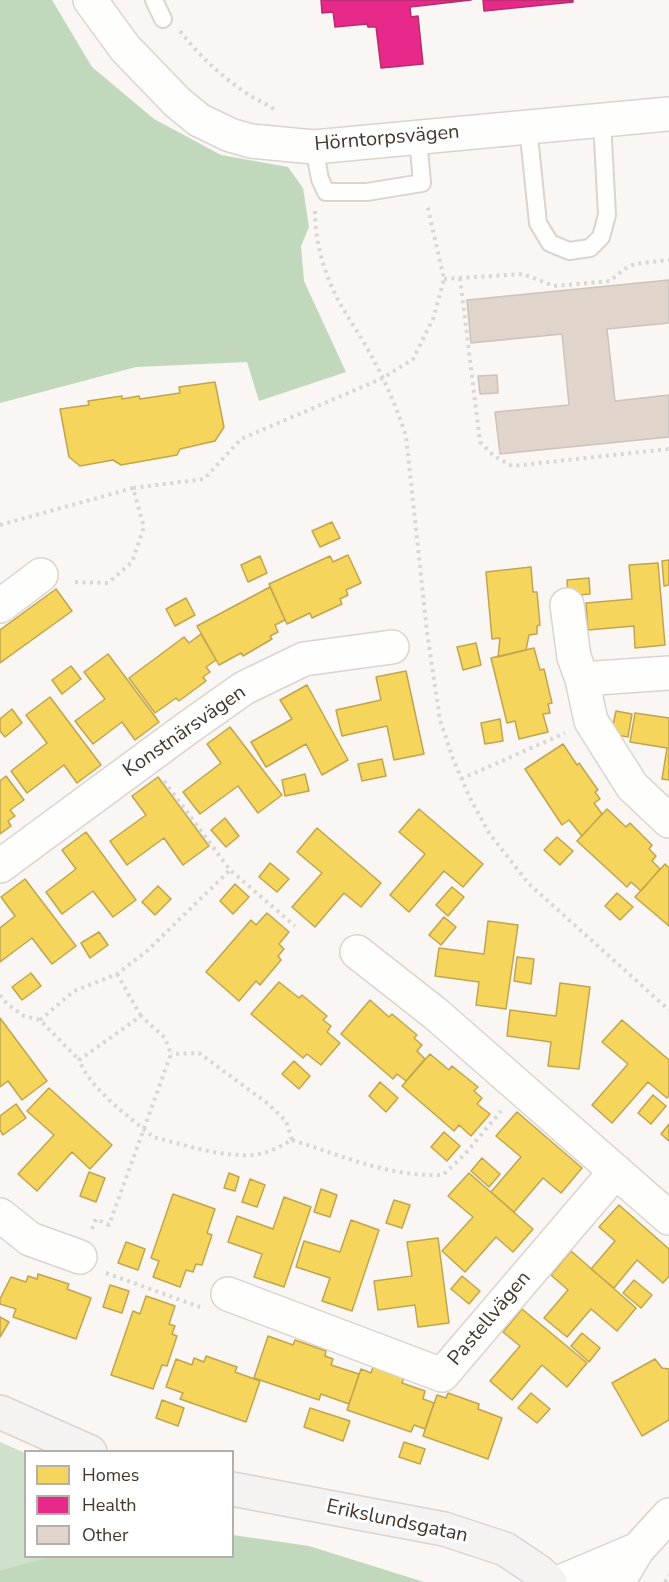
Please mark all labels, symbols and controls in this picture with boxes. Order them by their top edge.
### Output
street label: Hörntorpsvägen [313,121,461,157]
street label: Konstnärsvägen [119,681,251,783]
street label: Pastellvägen [444,1267,536,1371]
legend [24,1450,234,1558]
text: Homes [82,1463,139,1487]
text: Health [82,1493,137,1517]
street label: Erikslundsgatan [324,1495,470,1549]
text: Other [82,1523,128,1547]

